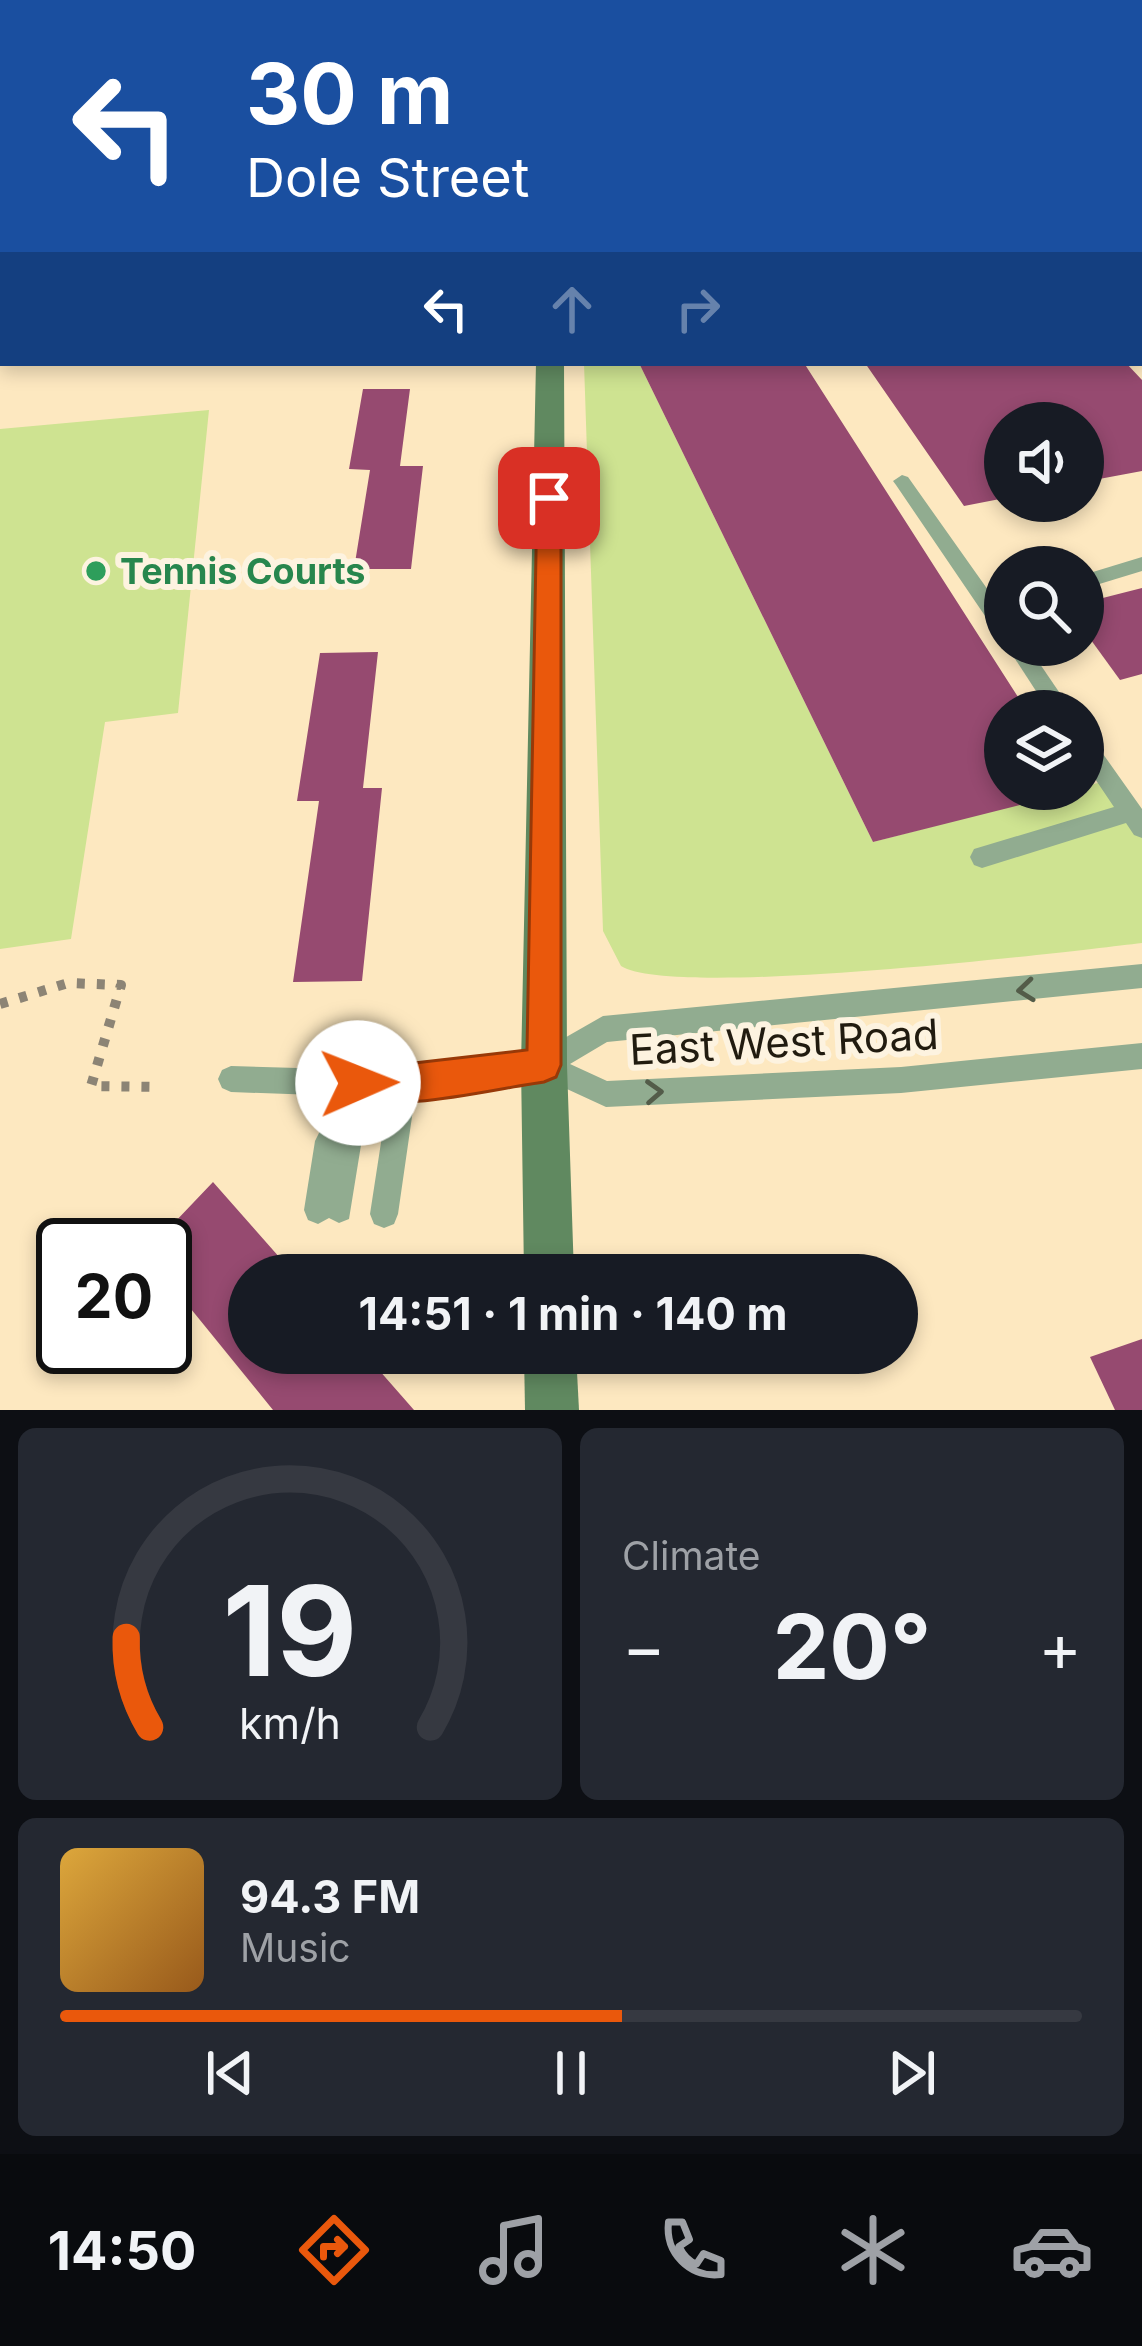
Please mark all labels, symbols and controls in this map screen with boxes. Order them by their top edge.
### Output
text: 30 m [246,43,453,144]
icon: left [48,48,204,204]
text: Dole Street [246,145,529,210]
icon: left [413,276,479,342]
icon: ahead [539,276,605,342]
icon: right [665,276,731,342]
map controls [984,402,1104,810]
button: sound [984,402,1104,522]
pin [498,447,600,549]
icon: arrive [516,465,582,531]
button: search [984,546,1104,666]
place label: Tennis Courts [120,549,366,593]
marker: Tennis Courts [83,558,109,584]
button: layers [984,690,1104,810]
one-way arrow [1016,976,1036,1002]
street label: East West Road [628,1008,940,1075]
position arrow [295,1020,421,1146]
one-way arrow [645,1079,664,1105]
speed limit sign: 20 [36,1218,192,1374]
text: 14:51 · 1 min · 140 m [359,1286,787,1341]
text: Climate [622,1532,761,1579]
text: 19 [223,1555,357,1706]
text: 20° [773,1592,931,1701]
text: − [622,1607,666,1687]
text: + [1038,1607,1082,1687]
text: km/h [239,1697,341,1749]
text: 94.3 FM [240,1869,420,1924]
text: Music [240,1924,351,1971]
icon: previous [197,2040,263,2106]
icon: pause [538,2040,604,2106]
icon: next [879,2040,945,2106]
icon: directions [292,2208,376,2292]
icon: music [472,2208,556,2292]
icon: phone [651,2208,735,2292]
icon: climate [831,2208,915,2292]
icon: car [1010,2208,1094,2292]
text: 14:50 [48,2218,197,2283]

